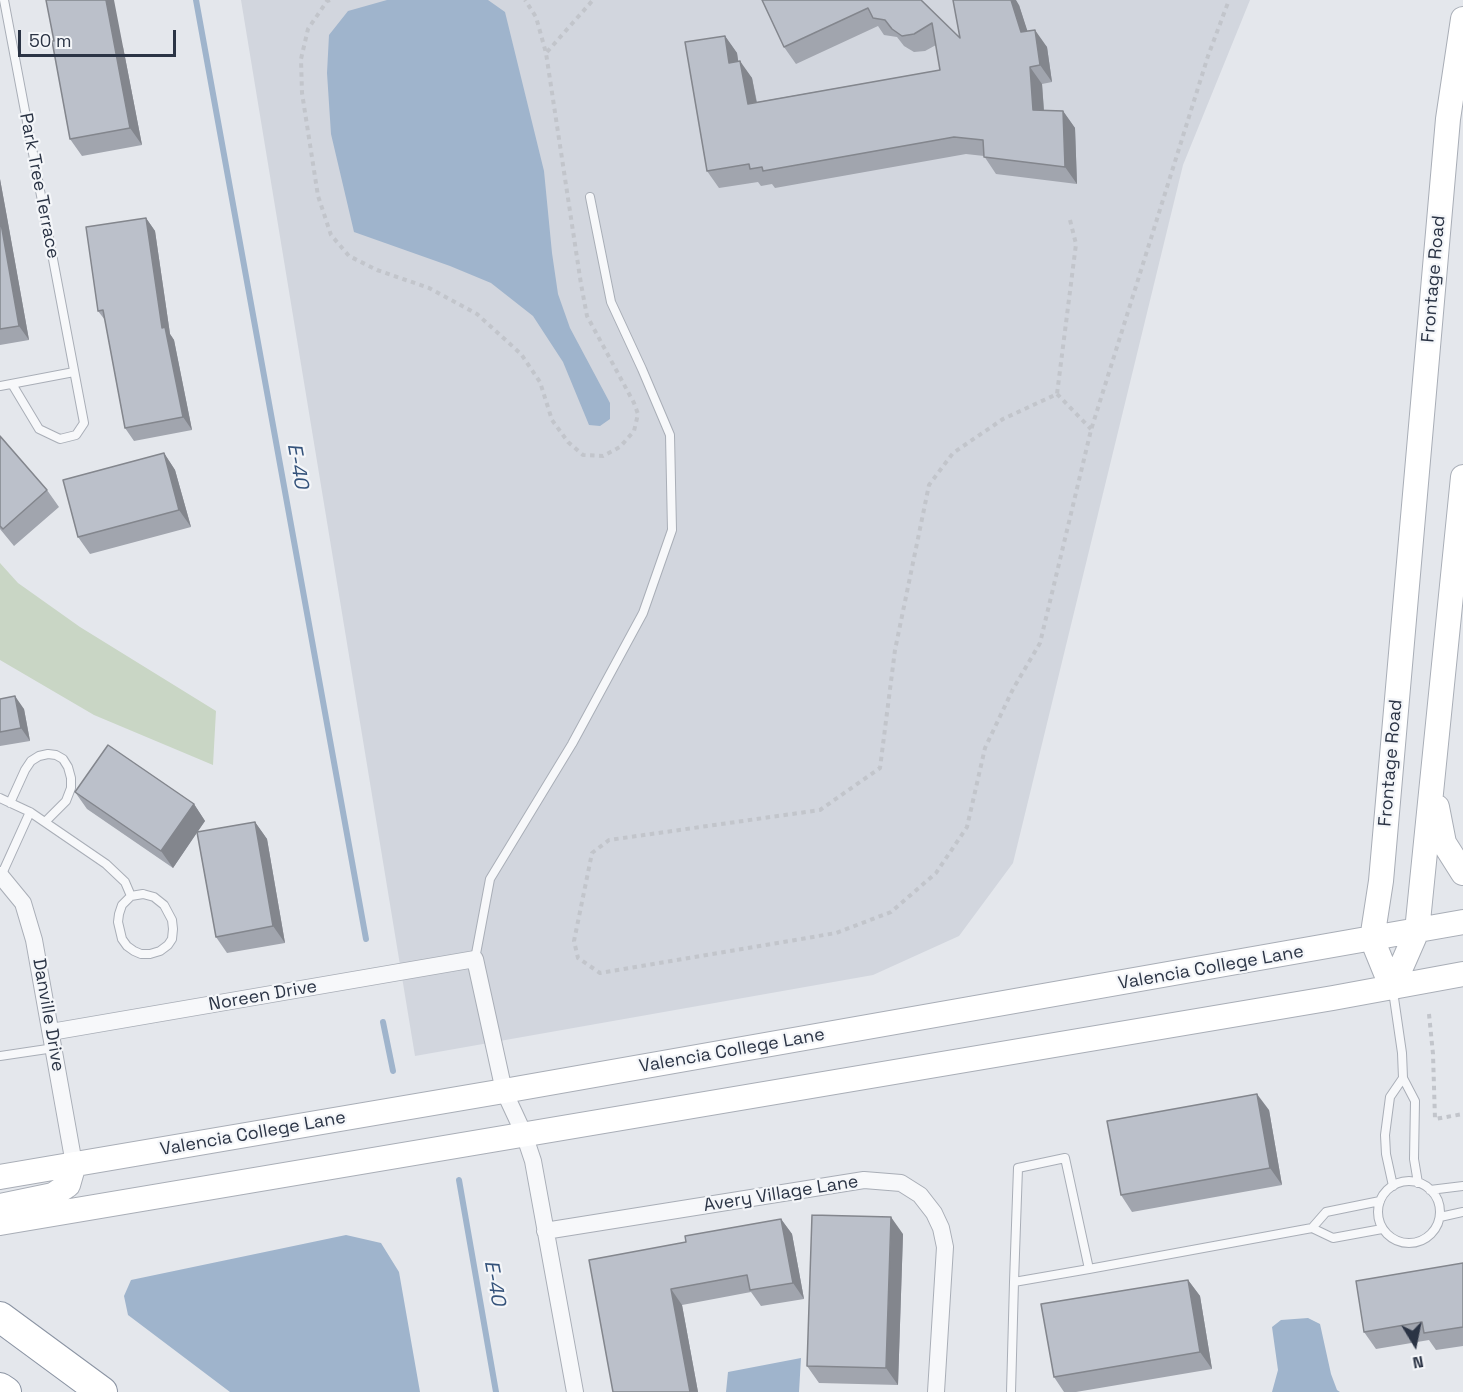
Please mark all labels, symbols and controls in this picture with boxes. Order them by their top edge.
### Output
scale bar [21,18,178,56]
text: 50 m [29,29,71,52]
street label: Park Tree Terrace [14,111,64,261]
street label: Frontage Road [1418,215,1450,343]
water label: E-40 [281,441,313,491]
street label: Frontage Road [1375,699,1407,827]
street label: Valencia College Lane [1117,941,1305,995]
street label: Danville Drive [27,957,69,1073]
street label: Noreen Drive [207,976,319,1016]
street label: Valencia College Lane [638,1024,826,1078]
street label: Valencia College Lane [159,1107,347,1161]
street label: Avery Village Lane [702,1171,860,1217]
water label: E-40 [478,1258,510,1308]
north arrow [1385,1314,1445,1374]
text: N [1411,1351,1425,1373]

